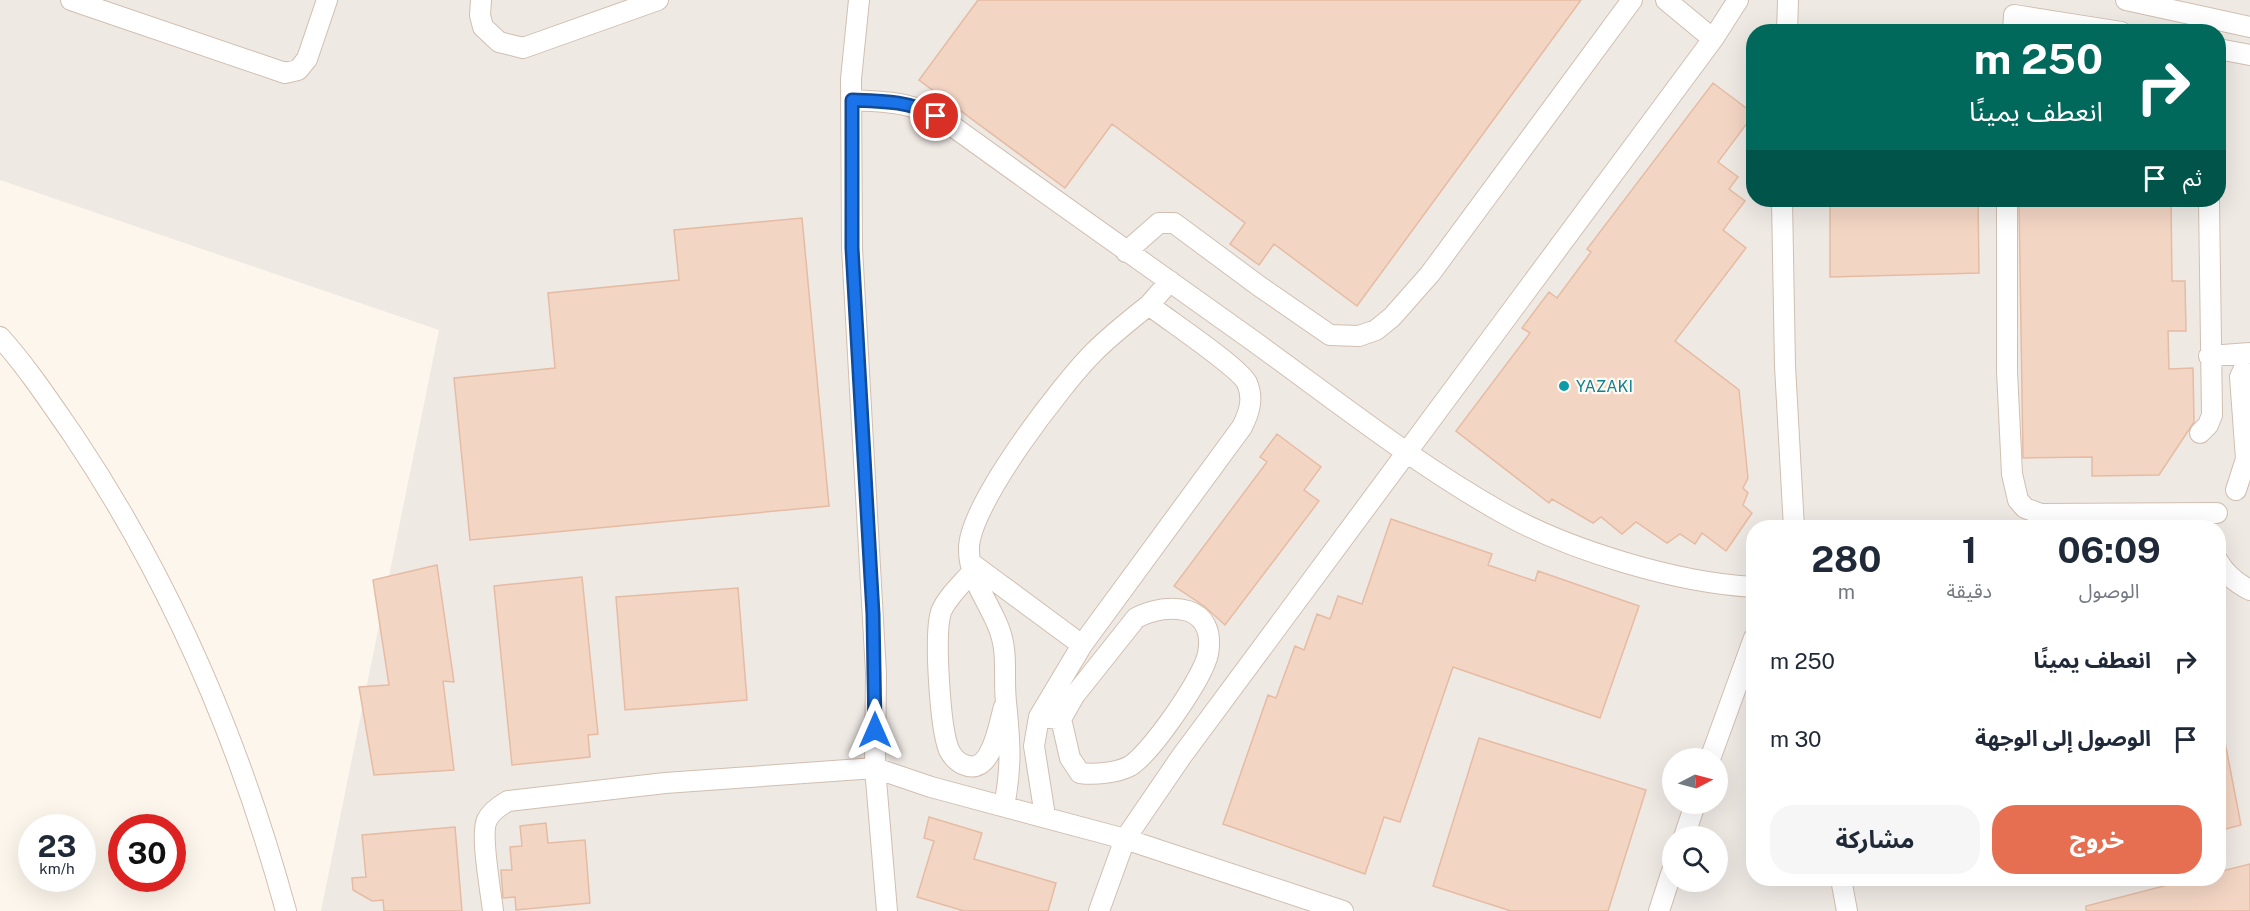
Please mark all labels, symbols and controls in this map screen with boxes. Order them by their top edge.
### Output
text: 250 m [1974,34,2103,83]
icon: right [2124,48,2202,126]
pin [910,90,961,141]
text: انعطف يمينًا [1969,95,2103,127]
icon: arrive [919,99,952,132]
icon: arrive [2138,162,2171,195]
text: ثم [2183,165,2202,191]
place label: YAZAKI [1576,377,1633,396]
marker: YAZAKI [1557,379,1571,393]
text: 1 [1962,529,1977,571]
text: 06:09 [2057,529,2161,571]
text: 280 [1811,538,1881,580]
text: دقيقة [1947,579,1992,603]
text: الوصول [2079,579,2139,603]
text: m [1838,580,1855,604]
icon: right [2169,645,2202,678]
text: انعطف يمينًا [2034,647,2151,673]
text: 250 m [1770,648,1835,674]
position arrow [843,698,907,762]
icon: arrive [2169,723,2202,756]
text: الوصول إلى الوجهة [1975,725,2151,751]
text: 30 m [1770,726,1822,752]
north arrow [1662,748,1728,814]
map controls [1662,748,1728,892]
button: مشاركة [1770,805,1980,874]
button: خروج [1992,805,2202,874]
speed limit sign: 30 [108,814,186,892]
button: search [1662,826,1728,892]
text: 23 [37,828,77,864]
text: km/h [39,860,75,877]

